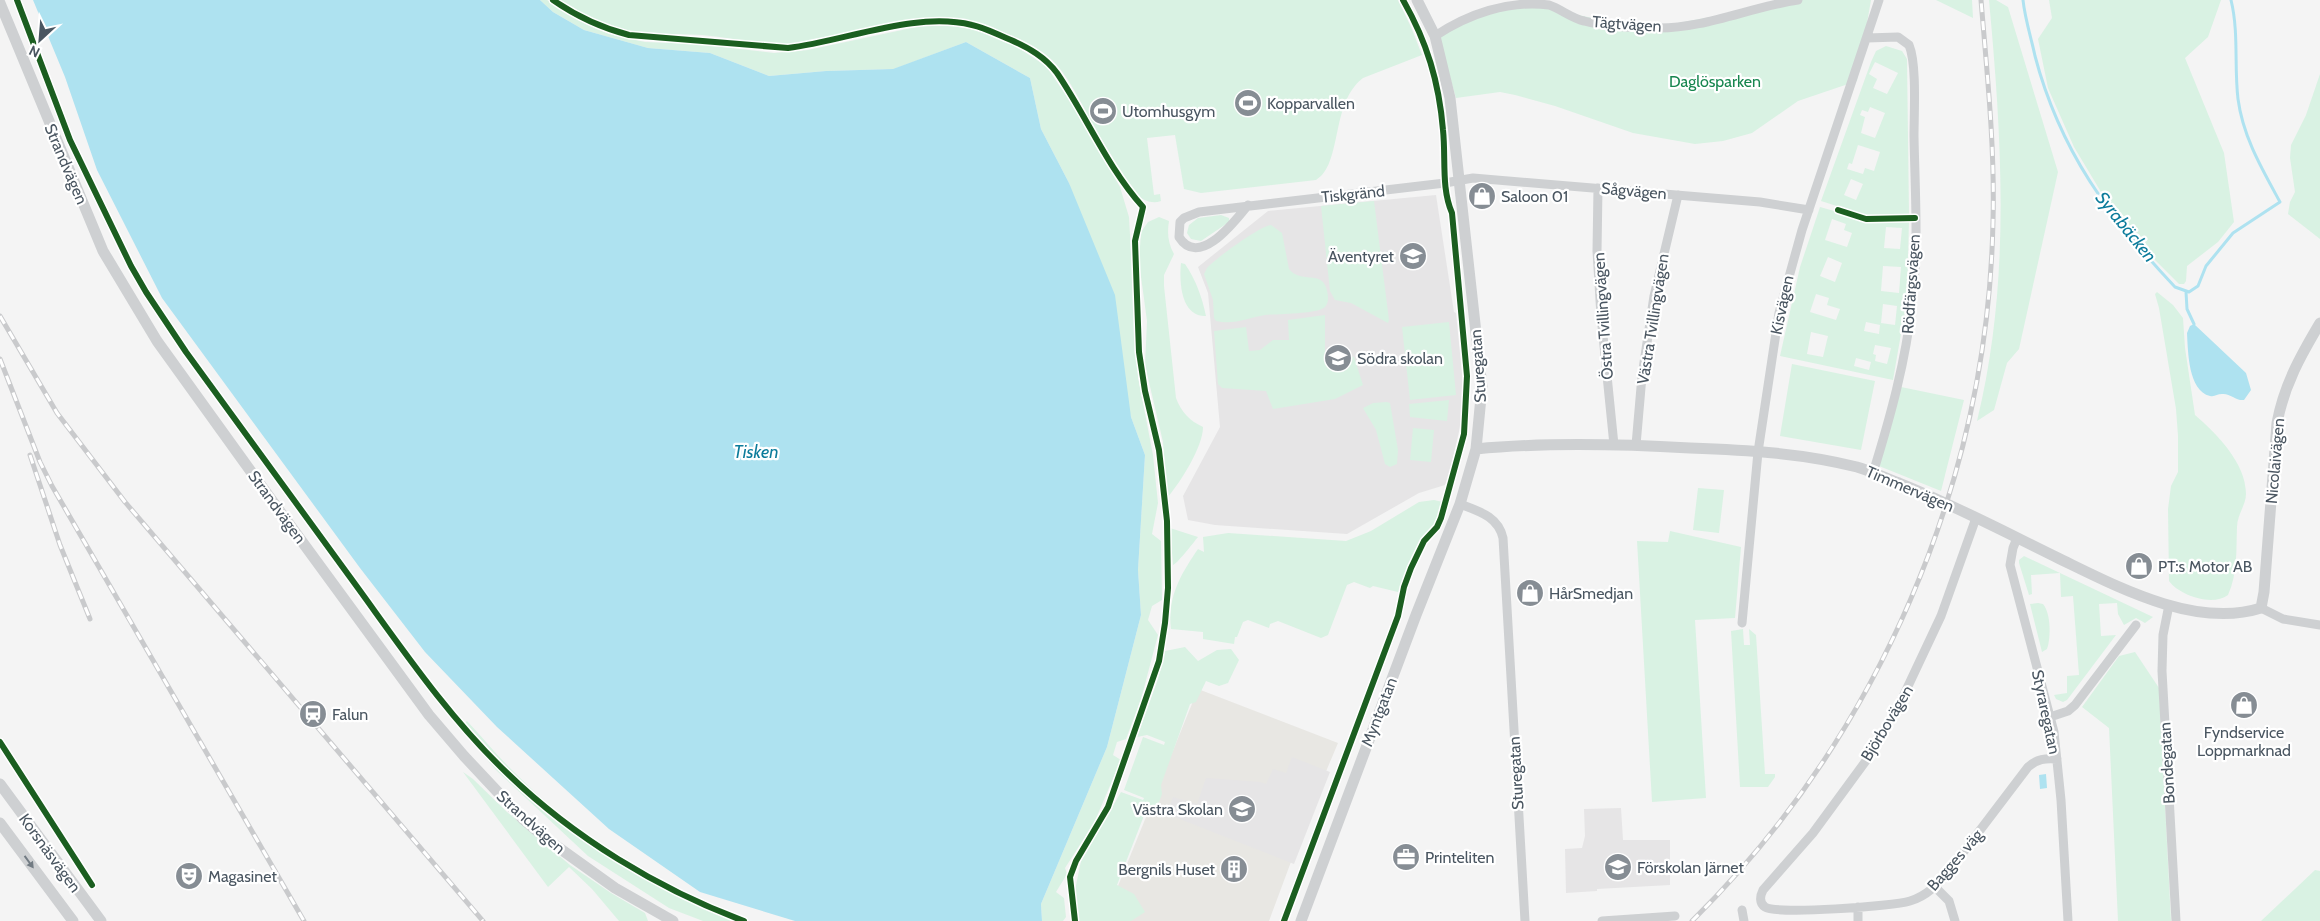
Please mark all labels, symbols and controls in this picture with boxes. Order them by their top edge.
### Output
street label: Tägtvägen [1592,12,1662,36]
north arrow [15,15,65,65]
text: N [26,41,43,62]
park label: Daglösparken [1669,72,1761,91]
sports icon: Kopparvallen [1233,88,1263,118]
place label: Kopparvallen [1267,94,1355,113]
sports icon: Utomhusgym [1088,96,1118,126]
place label: Utomhusgym [1122,102,1215,121]
street label: Strandvägen [41,121,91,207]
street label: Sågvägen [1601,179,1668,203]
street label: Tiskgränd [1320,181,1386,207]
shop icon: Saloon 01 [1467,181,1497,211]
place label: Saloon 01 [1501,187,1568,206]
water label: Syrabäcken [2091,187,2161,267]
street label: Rödfärgsvägen [1898,233,1924,335]
school or university icon: Äventyret [1398,241,1428,271]
place label: Äventyret [1328,247,1395,266]
street label: Östra Tvillingvägen [1589,252,1617,380]
street label: Västra Tvillingvägen [1633,252,1673,386]
street label: Kisvägen [1766,274,1798,336]
street label: Sturegatan [1466,329,1490,403]
school or university icon: Södra skolan [1323,343,1353,373]
place label: Södra skolan [1357,349,1443,368]
street label: Nicolaivägen [2262,417,2288,505]
water label: Tisken [733,441,779,463]
street label: Timmervägen [1863,462,1957,516]
street label: Strandvägen [244,467,310,547]
shop icon: PT:s Motor AB [2124,551,2154,581]
place label: PT:s Motor AB [2158,557,2253,576]
shop icon: HårSmedjan [1515,578,1545,608]
place label: HårSmedjan [1549,584,1633,603]
street label: Styraregatan [2028,668,2064,756]
street label: Myntgatan [1357,675,1401,749]
street label: Björbovägen [1857,682,1917,764]
shop icon: Fyndservice Loppmarknad [2229,690,2259,720]
station icon: Falun [298,699,328,729]
place label: Falun [332,705,368,724]
street label: Bondegatan [2155,722,2179,804]
place label: Fyndservice Loppmarknad [2197,723,2291,760]
street label: Sturegatan [1505,736,1527,810]
street label: Strandvägen [493,786,569,858]
school or university icon: Västra Skolan [1227,794,1257,824]
place label: Västra Skolan [1133,800,1223,819]
street label: Korsnäsvägen [15,810,85,896]
street label: Bagges väg [1923,825,1987,895]
office icon: Printeliten [1391,842,1421,872]
place label: Printeliten [1425,848,1494,867]
school or university icon: Förskolan Järnet [1603,852,1633,882]
building icon: Bergnils Huset [1219,854,1249,884]
one-way arrow [24,855,34,869]
place label: Förskolan Järnet [1637,858,1745,877]
place label: Bergnils Huset [1118,860,1216,879]
theatre icon: Magasinet [174,861,204,891]
place label: Magasinet [208,867,277,886]

